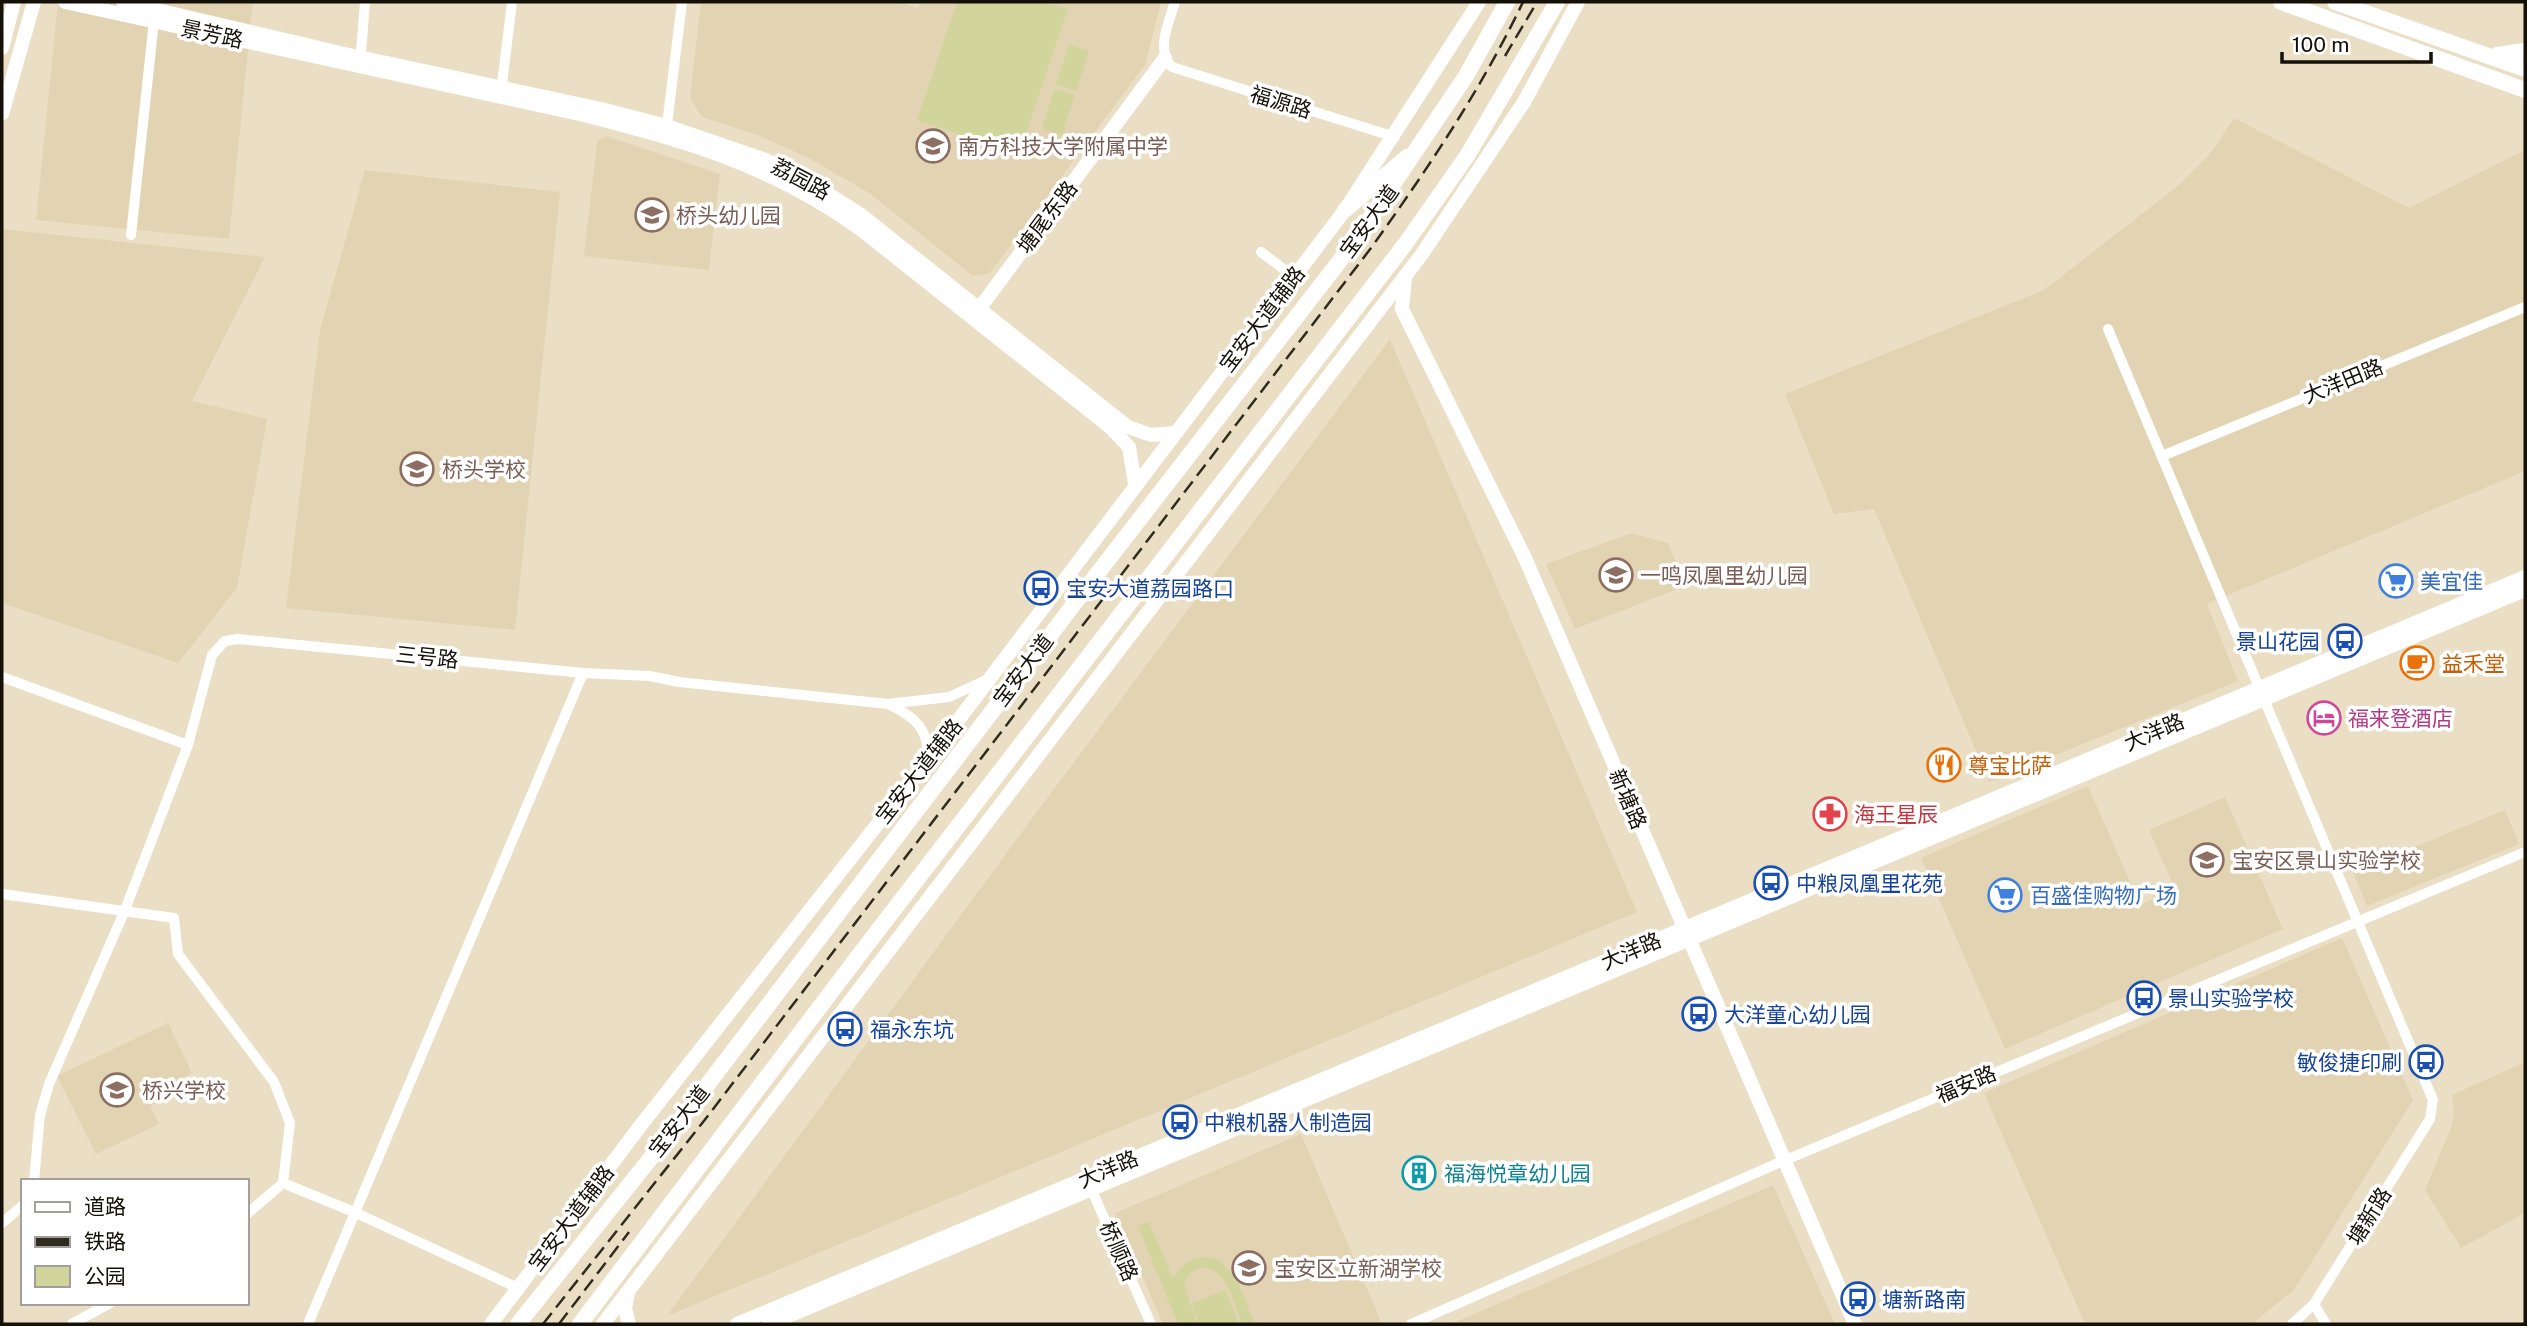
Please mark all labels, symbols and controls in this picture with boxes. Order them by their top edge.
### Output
street label: 景芳路 [179,15,245,53]
scale bar [2282,21,2431,65]
text: 100 m [2292,32,2349,57]
street label: 福源路 [1247,81,1315,123]
school or university icon: 南方科技大学附属中学 [914,127,952,165]
place label: 南方科技大学附属中学 [958,134,1168,159]
street label: 荔园路 [767,153,835,205]
street label: 塘尾东路 [1012,176,1082,258]
street label: 宝安大道 [1334,180,1404,262]
school or university icon: 桥头幼儿园 [633,196,671,234]
place label: 桥头幼儿园 [676,203,781,228]
street label: 宝安大道辅路 [1214,261,1310,377]
street label: 大洋田路 [2299,354,2387,408]
school or university icon: 桥头学校 [398,450,436,488]
place label: 桥头学校 [442,457,526,482]
school or university icon: 一鸣凤凰里幼儿园 [1597,556,1635,594]
supermarket icon: 美宜佳 [2377,562,2415,600]
place label: 一鸣凤凰里幼儿园 [1640,563,1808,588]
bus stop icon: 宝安大道荔园路口 [1022,569,1060,607]
place label: 美宜佳 [2420,569,2483,594]
place label: 宝安大道荔园路口 [1066,576,1234,601]
bus stop icon: 景山花园 [2326,622,2364,660]
street label: 宝安大道 [988,629,1058,711]
place label: 景山花园 [2236,629,2320,654]
street label: 三号路 [394,641,460,673]
cafe icon: 益禾堂 [2398,644,2436,682]
place label: 益禾堂 [2442,651,2505,676]
hotel icon: 福来登酒店 [2305,699,2343,737]
place label: 福来登酒店 [2348,706,2453,731]
street label: 大洋路 [2120,708,2188,756]
street label: 宝安大道辅路 [870,714,968,828]
restaurant icon: 尊宝比萨 [1925,746,1963,784]
place label: 尊宝比萨 [1968,753,2052,778]
street label: 新塘路 [1604,765,1652,833]
pharmacy icon: 海王星辰 [1811,795,1849,833]
place label: 海王星辰 [1854,802,1938,827]
school or university icon: 宝安区景山实验学校 [2188,841,2226,879]
place label: 宝安区景山实验学校 [2232,848,2421,873]
bus stop icon: 中粮凤凰里花苑 [1752,864,1790,902]
place label: 中粮凤凰里花苑 [1796,871,1943,896]
supermarket icon: 百盛佳购物广场 [1986,876,2024,914]
place label: 百盛佳购物广场 [2030,883,2177,908]
street label: 大洋路 [1597,927,1665,975]
bus stop icon: 景山实验学校 [2125,979,2163,1017]
place label: 景山实验学校 [2168,986,2294,1011]
bus stop icon: 大洋童心幼儿园 [1680,995,1718,1033]
place label: 大洋童心幼儿园 [1724,1002,1871,1027]
bus stop icon: 福永东坑 [826,1010,864,1048]
place label: 福永东坑 [870,1017,954,1042]
bus stop icon: 敏俊捷印刷 [2407,1043,2445,1081]
place label: 敏俊捷印刷 [2297,1050,2402,1075]
street label: 福安路 [1932,1060,2000,1108]
school or university icon: 桥兴学校 [98,1071,136,1109]
place label: 桥兴学校 [142,1078,226,1103]
street label: 宝安大道 [643,1080,715,1162]
bus stop icon: 中粮机器人制造园 [1161,1103,1199,1141]
place label: 中粮机器人制造园 [1204,1110,1372,1135]
street label: 大洋路 [1074,1145,1142,1193]
building icon: 福海悦章幼儿园 [1400,1154,1438,1192]
street label: 宝安大道辅路 [523,1160,619,1276]
place label: 福海悦章幼儿园 [1444,1161,1591,1186]
legend [21,1179,248,1305]
street label: 塘新路 [2342,1183,2396,1249]
text: 道路 [84,1194,126,1219]
street label: 桥顺路 [1095,1217,1143,1285]
text: 铁路 [84,1229,126,1254]
school or university icon: 宝安区立新湖学校 [1230,1249,1268,1287]
place label: 宝安区立新湖学校 [1274,1256,1442,1281]
text: 公园 [84,1264,126,1289]
bus stop icon: 塘新路南 [1839,1280,1877,1318]
place label: 塘新路南 [1882,1287,1966,1312]

